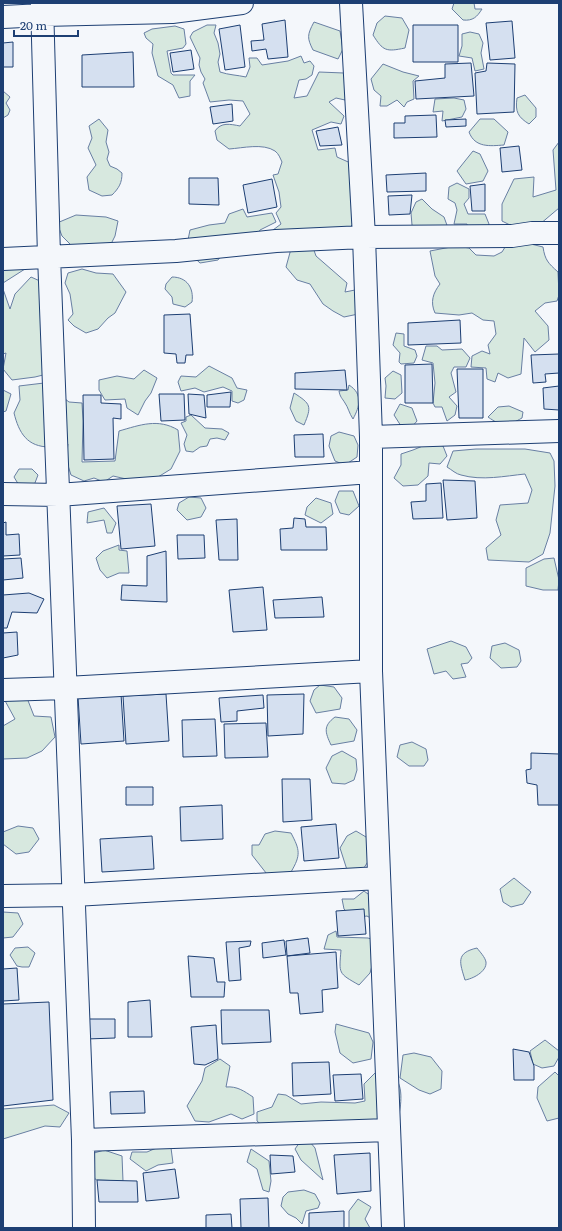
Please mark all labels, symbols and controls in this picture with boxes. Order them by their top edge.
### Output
scale bar [14,12,78,38]
text: 20 m [20,16,47,34]

